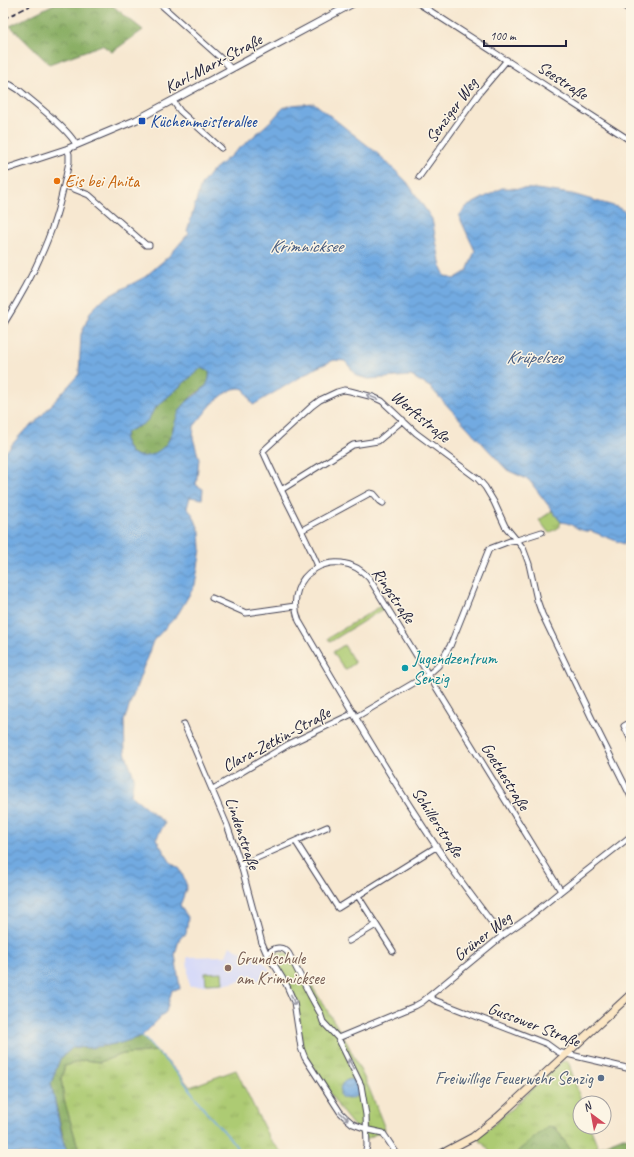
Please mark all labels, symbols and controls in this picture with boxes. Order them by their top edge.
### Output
scale bar [484,22,566,48]
street label: Karl-Marx-Straße [161,28,267,98]
text: 100 m [490,28,517,44]
street label: Seestraße [534,56,593,105]
street label: Senziger Weg [421,72,483,147]
place label: Küchenmeisterallee [150,111,258,132]
marker: Küchenmeisterallee [137,116,147,126]
place label: Eis bei Anita [65,171,140,192]
marker: Eis bei Anita [52,176,62,186]
water label: Krimnicksee [270,235,345,257]
water label: Krüpelsee [506,346,565,368]
street label: Werftstraße [387,386,456,448]
one-way arrow [366,393,379,400]
street label: Ringstraße [367,563,421,628]
place label: Jugendzentrum Senzig [412,648,499,689]
marker: Jugendzentrum Senzig [400,663,410,673]
street label: Clara-Zetkin-Straße [219,702,335,777]
street label: Goethestraße [477,738,535,815]
street label: Schillerstraße [407,783,469,862]
street label: Lindenstraße [220,794,265,873]
street label: Grüner Weg [449,907,516,966]
place label: Grundschule am Krimnicksee [236,948,326,989]
marker: Grundschule am Krimnicksee [223,963,233,973]
one-way arrow [289,994,297,1006]
street label: Gussower Straße [485,997,584,1052]
one-way arrow [347,1059,354,1071]
place label: Freiwillige Feuerwehr Senzig [435,1068,594,1089]
marker: Freiwillige Feuerwehr Senzig [596,1073,606,1083]
north arrow [572,1095,612,1135]
text: N [580,1098,595,1114]
one-way arrow [339,1111,349,1121]

